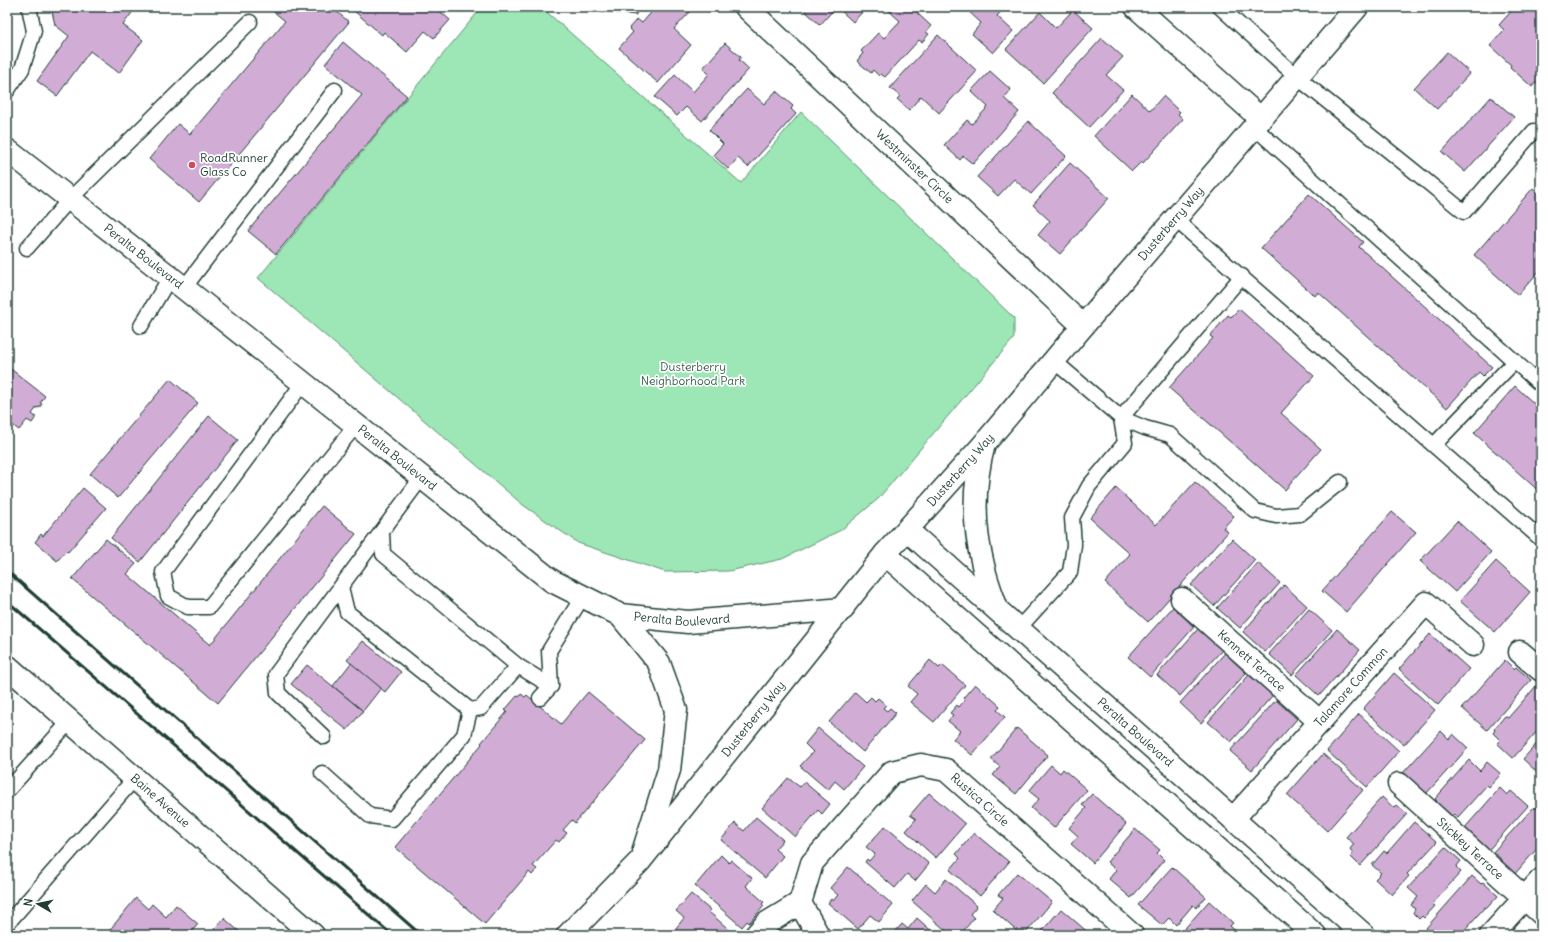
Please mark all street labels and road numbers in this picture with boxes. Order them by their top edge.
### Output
street label: Westminster Circle [873,126,957,206]
street label: Dusterberry Way [1135,183,1207,263]
street label: Peralta Boulevard [101,220,186,292]
street label: Peralta Boulevard [355,421,440,493]
street label: Dusterberry Way [924,430,997,509]
street label: Peralta Boulevard [633,608,731,629]
street label: Kennett Terrace [1215,626,1289,695]
street label: Talamore Common [1311,643,1390,730]
street label: Dusterberry Way [718,678,788,760]
street label: Peralta Boulevard [1094,694,1177,770]
street label: Baine Avenue [128,770,193,830]
street label: Rustica Circle [948,770,1012,829]
street label: Stickley Terrace [1434,814,1507,882]

